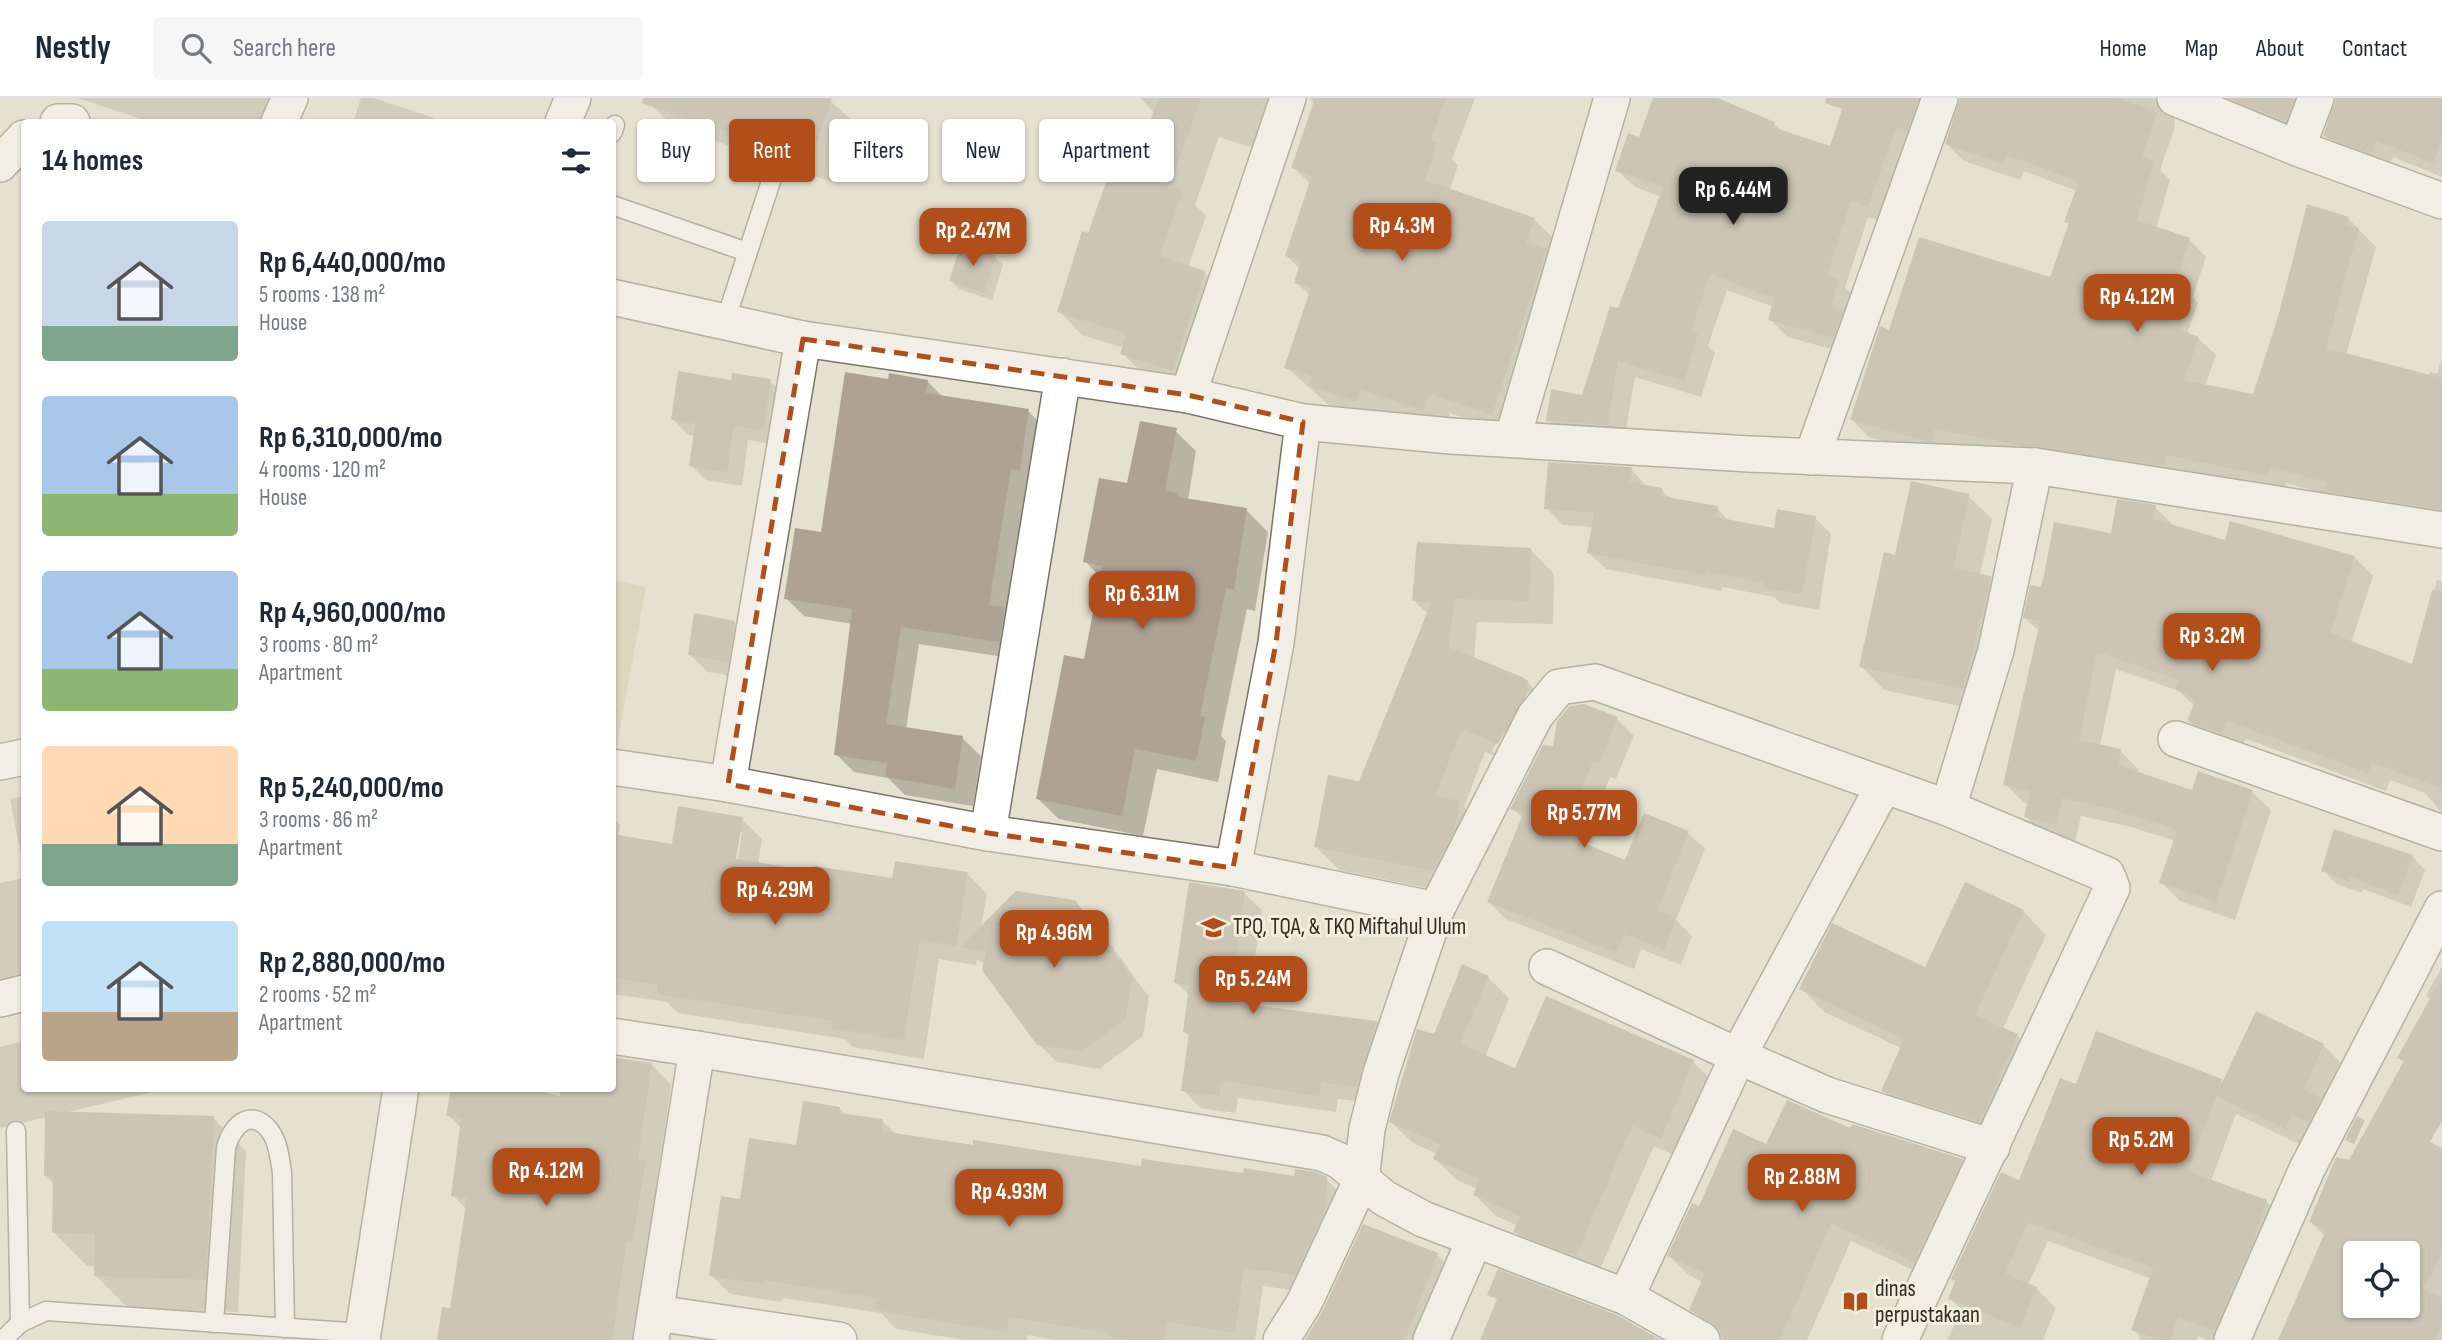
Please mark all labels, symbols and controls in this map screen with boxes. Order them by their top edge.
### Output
search box [153,17,643,80]
text: Nestly [35,28,111,68]
icon: search [177,29,215,67]
text: Search here [233,33,336,64]
text: Home [2099,34,2147,63]
text: Map [2185,34,2218,63]
text: About [2256,34,2304,63]
text: Contact [2342,34,2407,63]
chip: Buy [637,119,715,182]
chip: Rent [729,119,815,182]
chip: Filters [829,119,928,182]
chip: New [942,119,1025,182]
chip: Apartment [1039,119,1174,182]
icon: filters [557,142,595,180]
text: 14 homes [42,143,143,179]
pin: Rp 6.44M [1661,167,1805,227]
text: Rp 6.44M [1695,176,1771,204]
pin: Rp 4.3M [1337,204,1467,263]
pin: Rp 2.47M [901,208,1045,268]
text: Rp 4.3M [1369,212,1435,240]
text: Rp 2.47M [935,217,1011,245]
text: Rp 6,440,000/mo [259,245,446,281]
icon: home [98,249,182,333]
pin: Rp 4.12M [2065,274,2209,334]
text: 5 rooms · 138 m² [259,281,385,309]
text: Rp 4.12M [2100,283,2174,311]
text: House [259,309,307,337]
text: Rp 6,310,000/mo [259,420,443,456]
icon: home [98,424,182,508]
text: 4 rooms · 120 m² [259,456,386,484]
text: House [259,484,307,512]
pin: Rp 6.31M [1070,572,1214,631]
text: Rp 6.31M [1105,580,1179,608]
text: Rp 4,960,000/mo [259,595,446,631]
icon: home [98,599,182,683]
pin: Rp 3.2M [2147,614,2277,673]
text: Rp 3.2M [2179,622,2245,650]
text: 3 rooms · 80 m² [259,631,378,659]
text: Apartment [259,659,343,687]
text: Rp 5,240,000/mo [259,770,444,806]
icon: home [98,774,182,858]
pin: Rp 5.77M [1512,790,1656,850]
text: Rp 5.77M [1547,799,1621,827]
text: 3 rooms · 86 m² [259,806,378,834]
text: Apartment [259,834,343,862]
pin: Rp 4.29M [703,868,847,927]
text: Rp 4.29M [737,876,813,904]
pin: Rp 4.96M [982,910,1126,970]
school or university icon: TPQ, TQA, & TKQ Miftahul Ulum [1199,913,1227,941]
place label: TPQ, TQA, & TKQ Miftahul Ulum [1233,913,1466,941]
text: Rp 4.96M [1016,919,1092,947]
text: Rp 2,880,000/mo [259,945,445,981]
icon: home [98,949,182,1033]
pin: Rp 5.24M [1181,956,1325,1016]
text: Rp 5.24M [1215,965,1291,993]
text: 2 rooms · 52 m² [259,981,377,1009]
text: Apartment [259,1009,343,1037]
pin: Rp 5.2M [2076,1118,2206,1177]
text: Rp 5.2M [2108,1126,2174,1154]
pin: Rp 4.12M [474,1148,618,1208]
pin: Rp 2.88M [1730,1154,1874,1214]
text: Rp 4.12M [509,1157,583,1185]
text: Rp 2.88M [1764,1163,1840,1191]
pin: Rp 4.93M [937,1170,1081,1229]
text: Rp 4.93M [971,1178,1047,1206]
map controls [2343,1241,2420,1318]
button: locate [2343,1241,2420,1318]
place label: dinas perpustakaan [1875,1275,1980,1329]
library icon: dinas perpustakaan [1841,1288,1869,1316]

